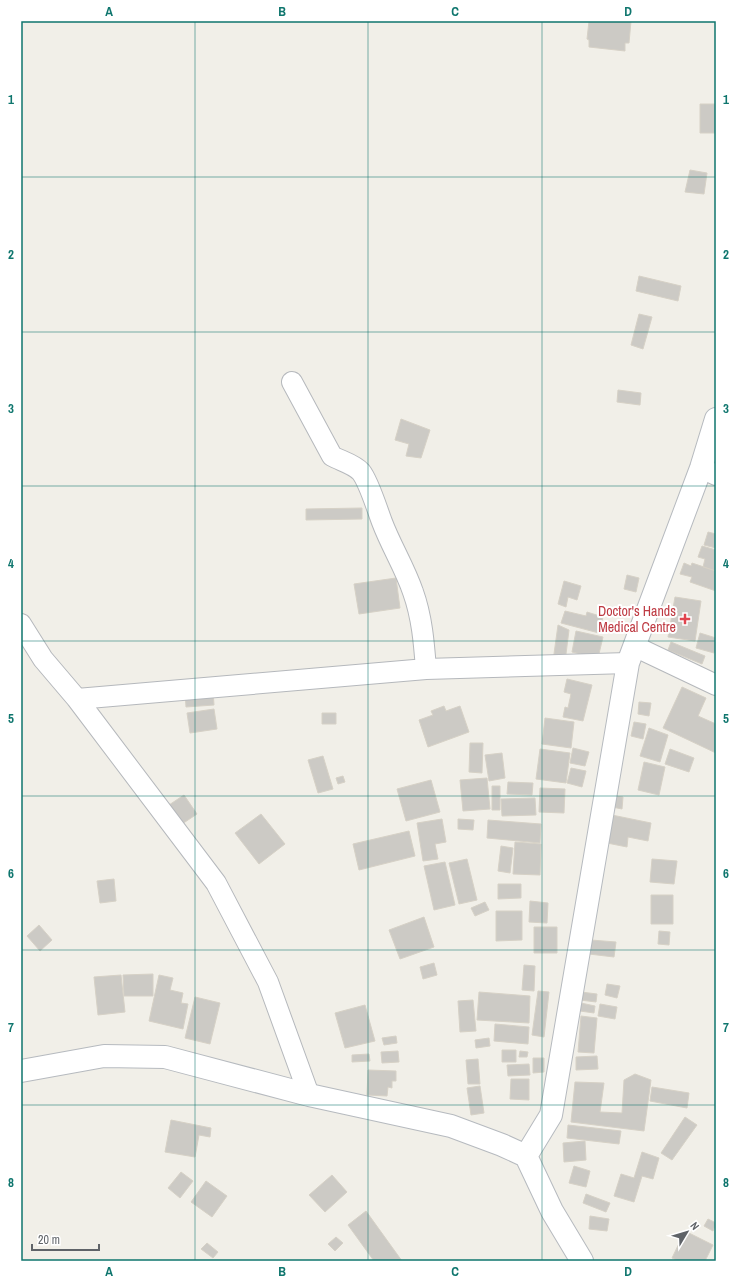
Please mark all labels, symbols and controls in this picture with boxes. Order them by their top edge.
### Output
text: A [105,3,113,20]
text: B [278,3,286,20]
text: C [451,3,459,20]
text: D [624,3,632,20]
text: 1 [8,91,14,108]
text: 1 [723,91,729,108]
text: 2 [8,246,14,263]
text: 2 [723,246,729,263]
text: 3 [8,400,14,417]
text: 3 [723,400,729,417]
text: 4 [8,555,14,572]
text: 4 [723,555,729,572]
place label: Doctor's Hands Medical Centre [598,602,676,636]
marker: Doctor's Hands Medical Centre [679,613,691,625]
text: 5 [8,710,14,727]
text: 5 [723,710,729,727]
text: 6 [8,865,14,882]
text: 6 [723,865,729,882]
text: 7 [8,1019,14,1036]
text: 7 [723,1019,729,1036]
text: 8 [8,1174,14,1191]
text: 8 [723,1174,729,1191]
north arrow [667,1212,707,1252]
text: N [687,1219,702,1233]
scale bar [32,1226,99,1252]
text: 20 m [38,1232,60,1248]
text: A [105,1263,113,1280]
text: B [278,1263,286,1280]
text: C [451,1263,459,1280]
text: D [624,1263,632,1280]

